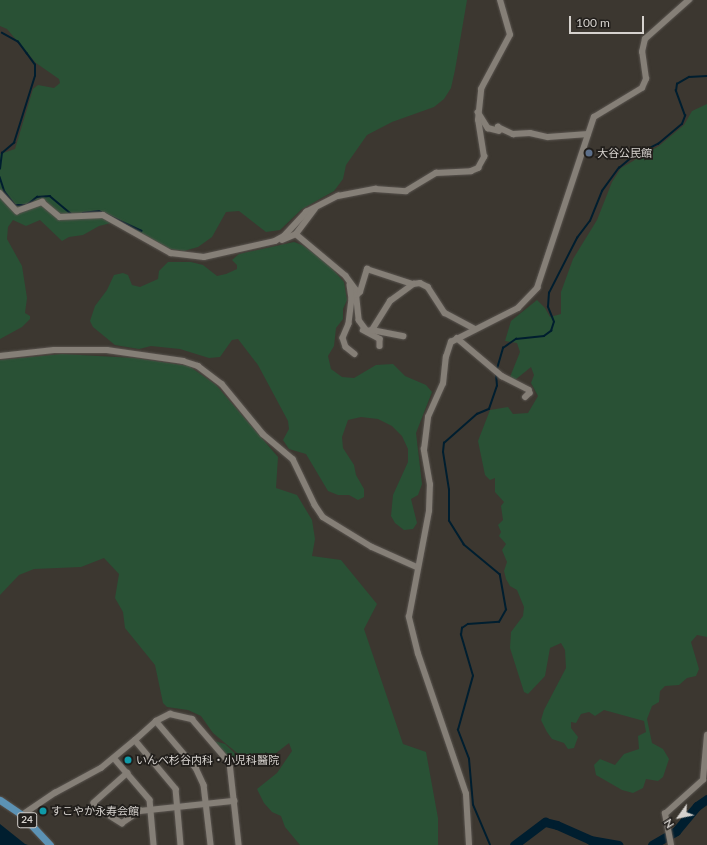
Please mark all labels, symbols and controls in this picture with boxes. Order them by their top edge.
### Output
scale bar [571,8,646,34]
text: 100 m [576,15,610,30]
place label: 大谷公民館 [597,146,652,160]
marker: 大谷公民館 [584,148,594,158]
place label: いんべ杉谷内科・小児科醫院 [136,753,279,767]
marker: いんべ杉谷内科・小児科醫院 [123,755,133,765]
north arrow [659,797,699,837]
place label: すこやか永寿会館 [51,804,139,818]
marker: すこやか永寿会館 [38,806,48,816]
road number: 24 [17,812,37,828]
text: N [661,817,676,831]

